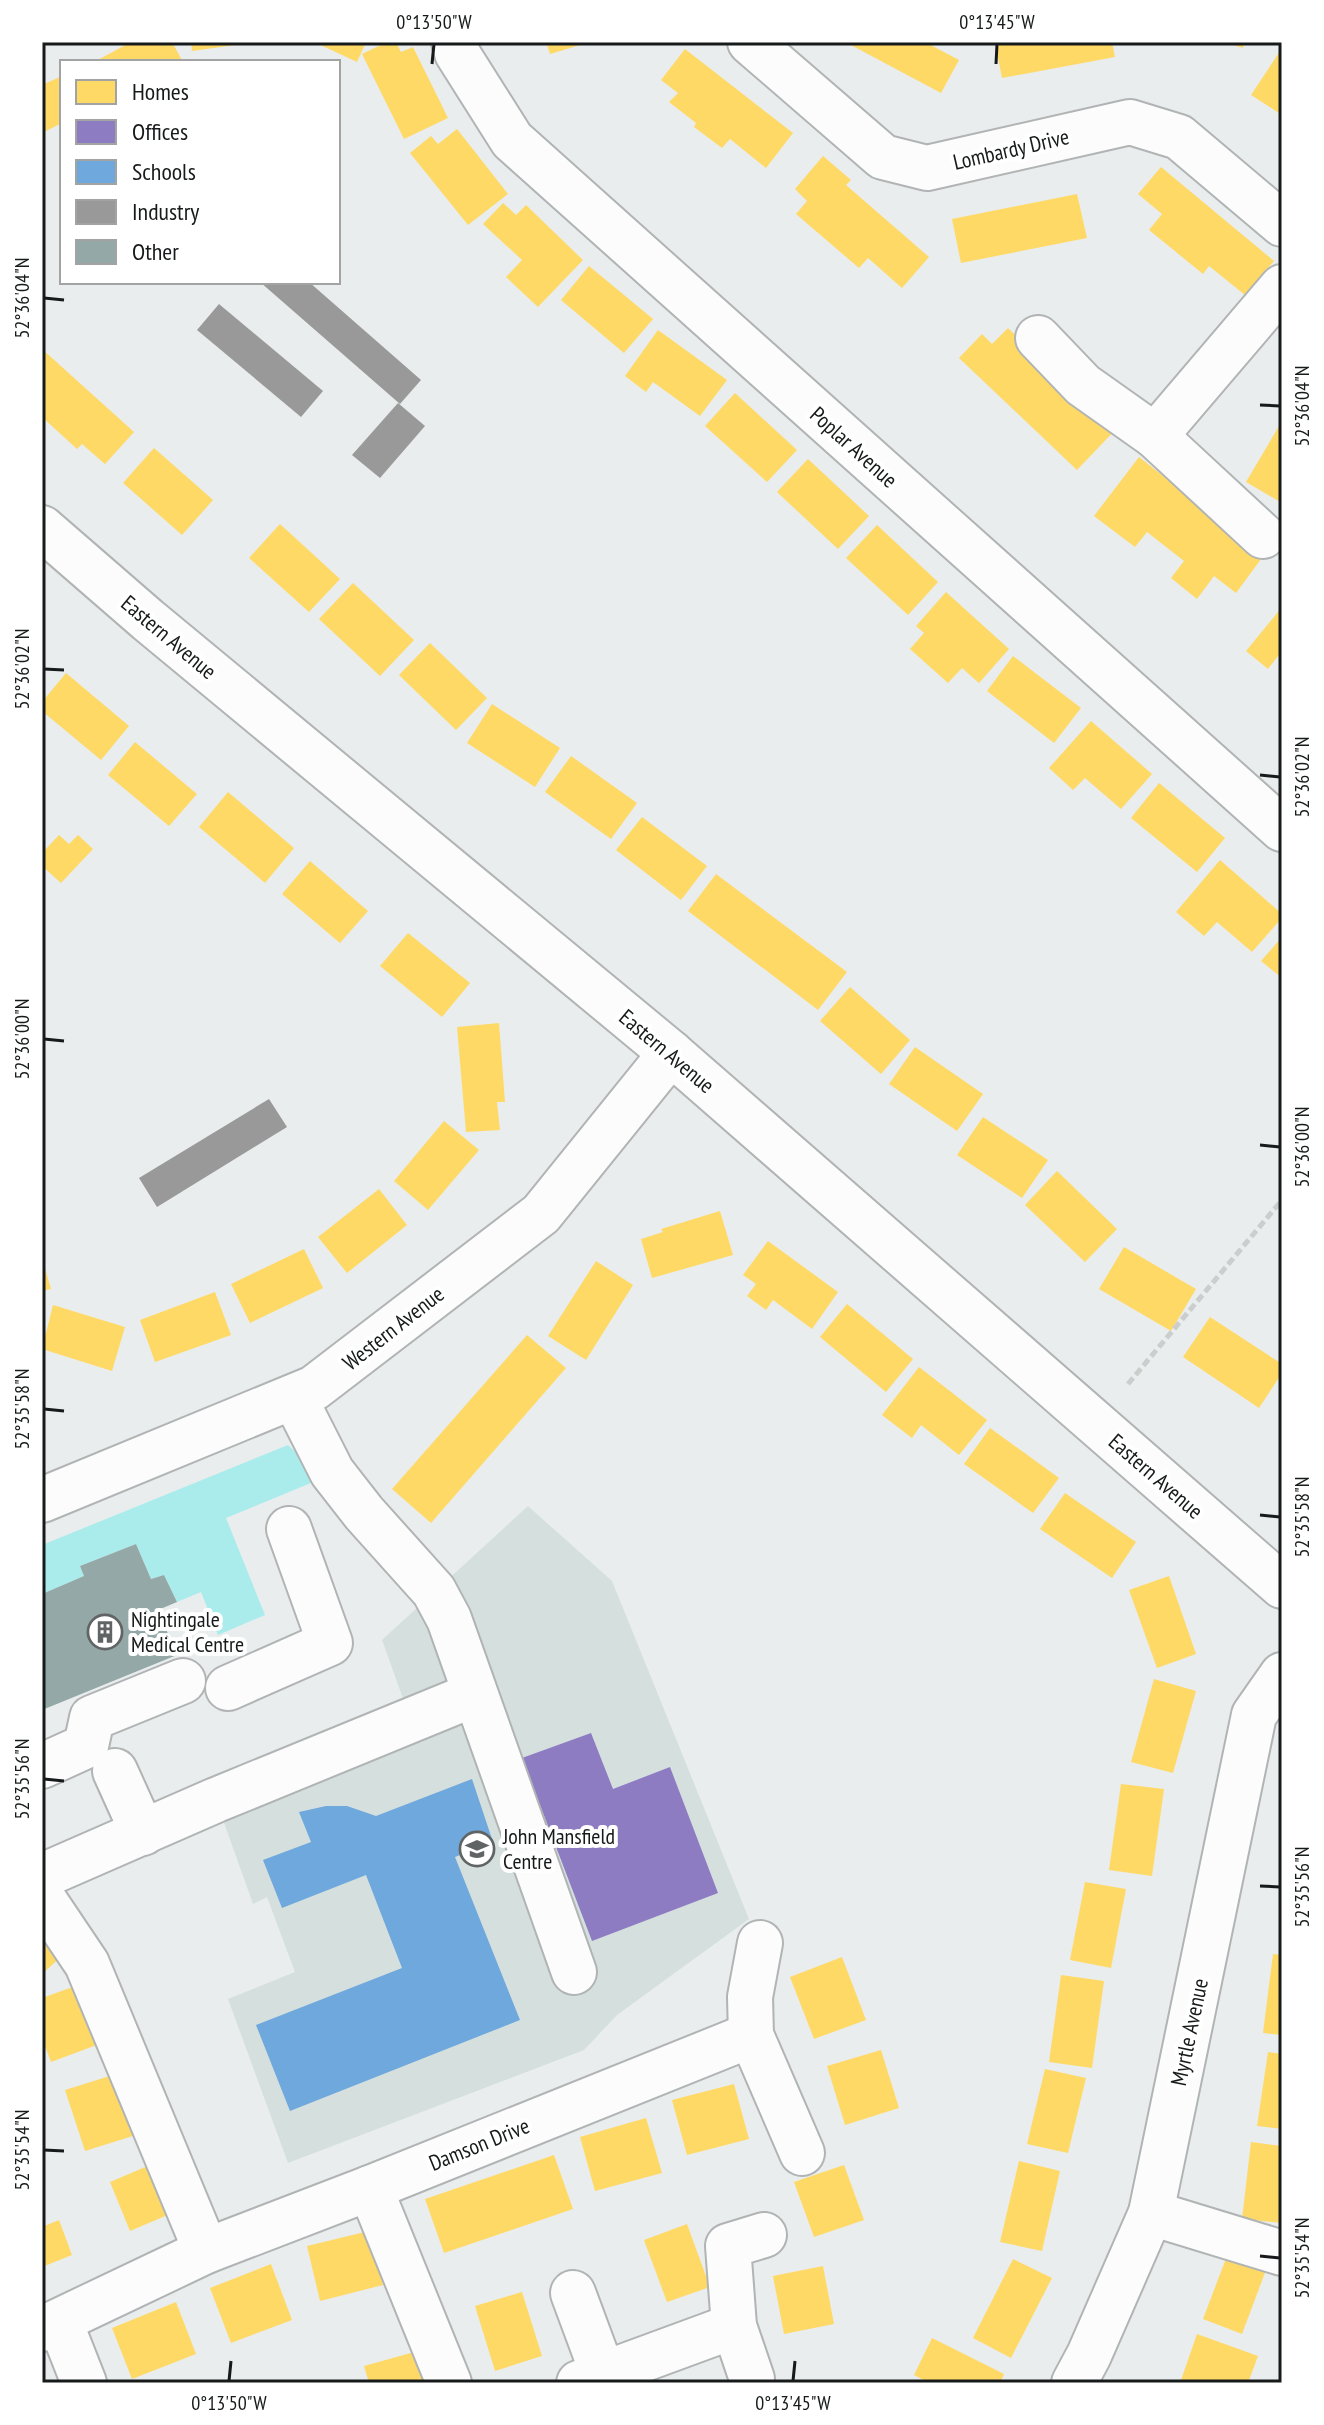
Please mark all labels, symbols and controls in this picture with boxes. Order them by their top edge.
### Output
text: 0°13'50"W [396,9,472,35]
text: 0°13'45"W [959,9,1035,35]
legend [60,60,340,284]
text: Homes [132,76,189,107]
text: Offices [132,116,188,147]
street label: Lombardy Drive [950,122,1072,176]
text: Schools [132,156,196,187]
text: Industry [132,196,199,227]
text: Other [132,236,179,267]
text: 52°36'04"N [9,258,35,338]
text: 52°36'04"N [1289,366,1315,446]
street label: Poplar Avenue [804,400,904,494]
street label: Eastern Avenue [116,589,222,685]
text: 52°36'02"N [9,629,35,709]
text: 52°36'02"N [1289,737,1315,817]
text: 52°36'00"N [9,999,35,1079]
street label: Eastern Avenue [614,1003,720,1099]
text: 52°36'00"N [1289,1107,1315,1187]
street label: Western Avenue [337,1280,449,1376]
text: 52°35'58"N [9,1369,35,1449]
street label: Eastern Avenue [1103,1427,1209,1525]
text: 52°35'58"N [1289,1477,1315,1557]
place label: Nightingale Medical Centre [131,1605,244,1658]
building icon: Nightingale Medical Centre [86,1613,124,1651]
text: 52°35'56"N [9,1739,35,1819]
place label: John Mansfield Centre [502,1822,615,1875]
school or university icon: John Mansfield Centre [458,1830,496,1868]
text: 52°35'56"N [1289,1847,1315,1927]
street label: Myrtle Avenue [1164,1976,1214,2088]
text: 52°35'54"N [9,2110,35,2190]
street label: Damson Drive [425,2111,533,2177]
text: 52°35'54"N [1289,2218,1315,2298]
text: 0°13'50"W [191,2390,267,2416]
text: 0°13'45"W [755,2390,831,2416]

